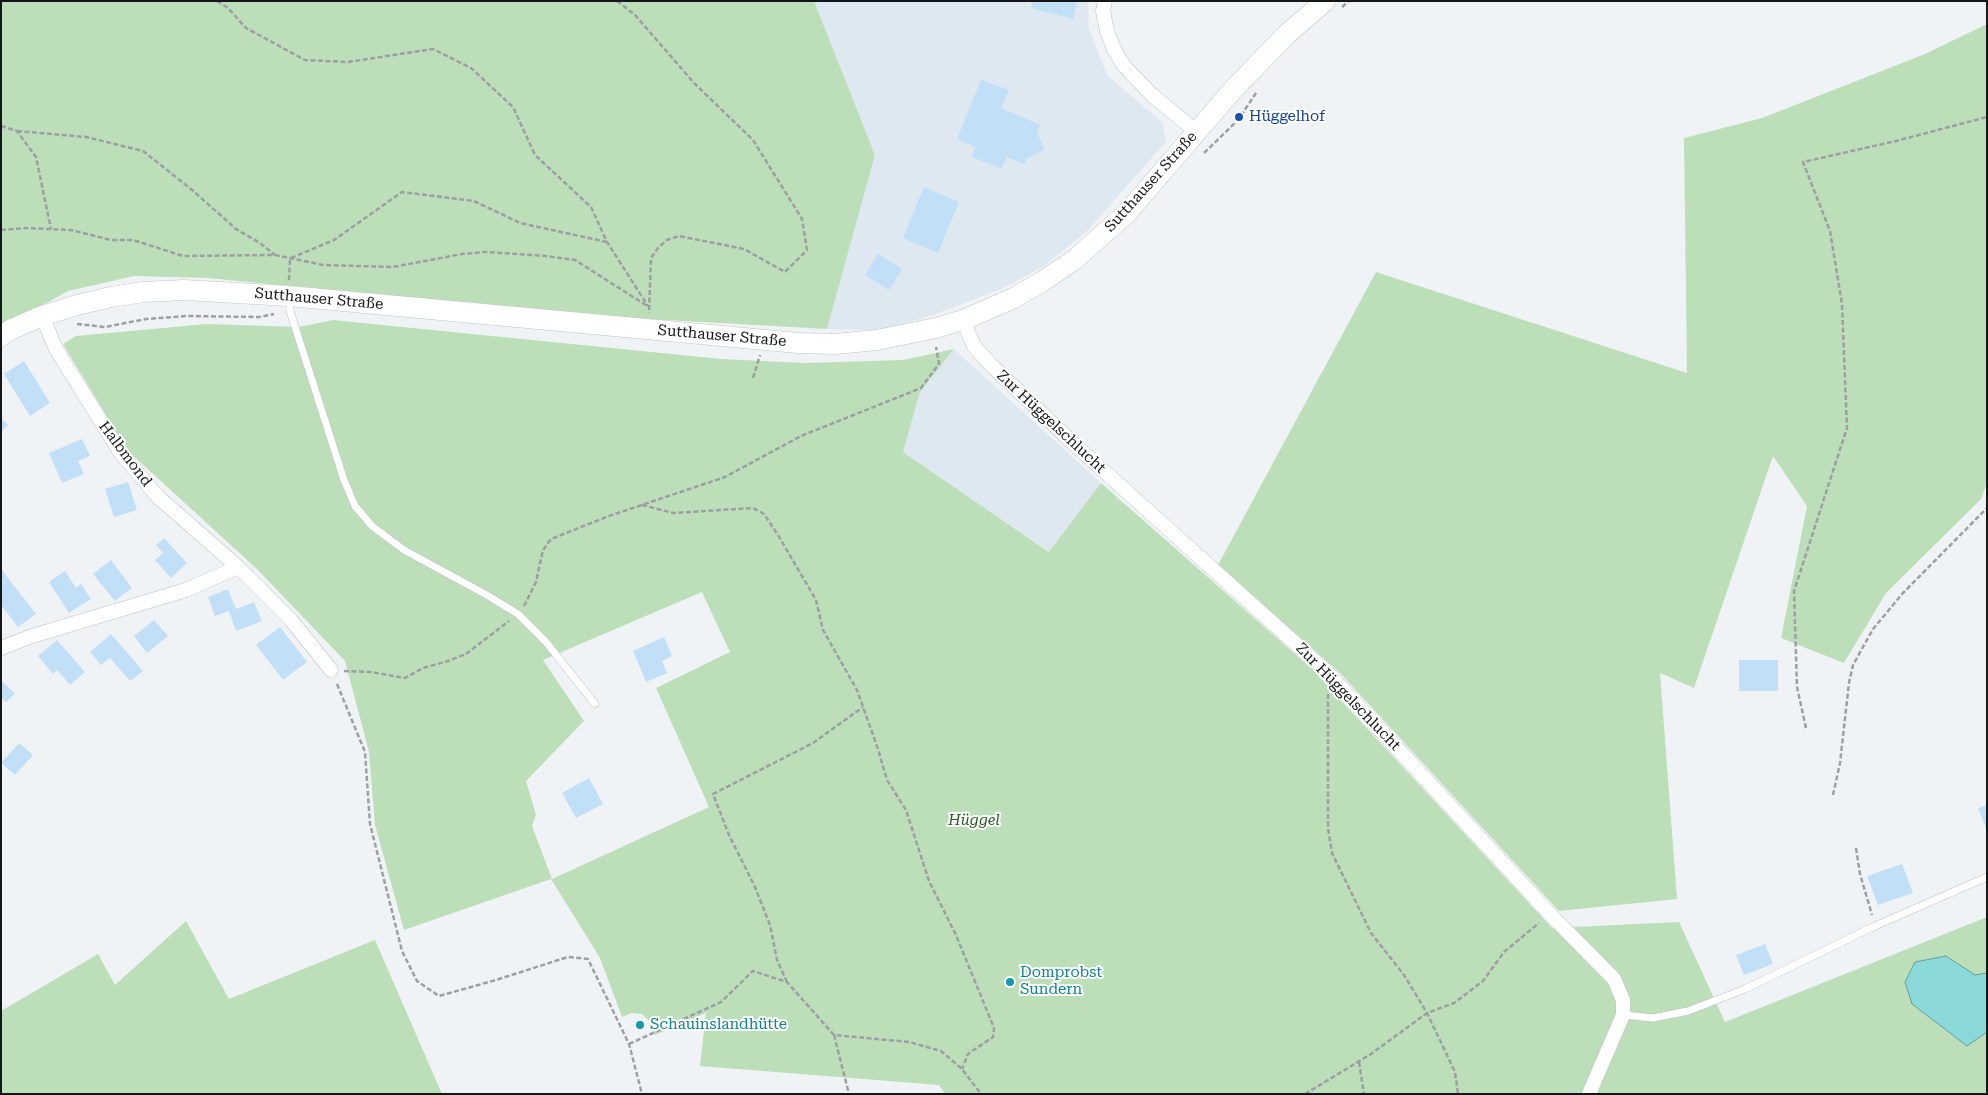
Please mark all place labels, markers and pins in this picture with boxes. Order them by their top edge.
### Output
place label: Hüggelhof [1249,108,1325,126]
marker: Hüggelhof [1233,111,1245,123]
place label: Domprobst Sundern [1020,964,1102,999]
marker: Domprobst Sundern [1004,976,1016,988]
place label: Schauinslandhütte [650,1016,787,1034]
marker: Schauinslandhütte [634,1019,646,1031]

